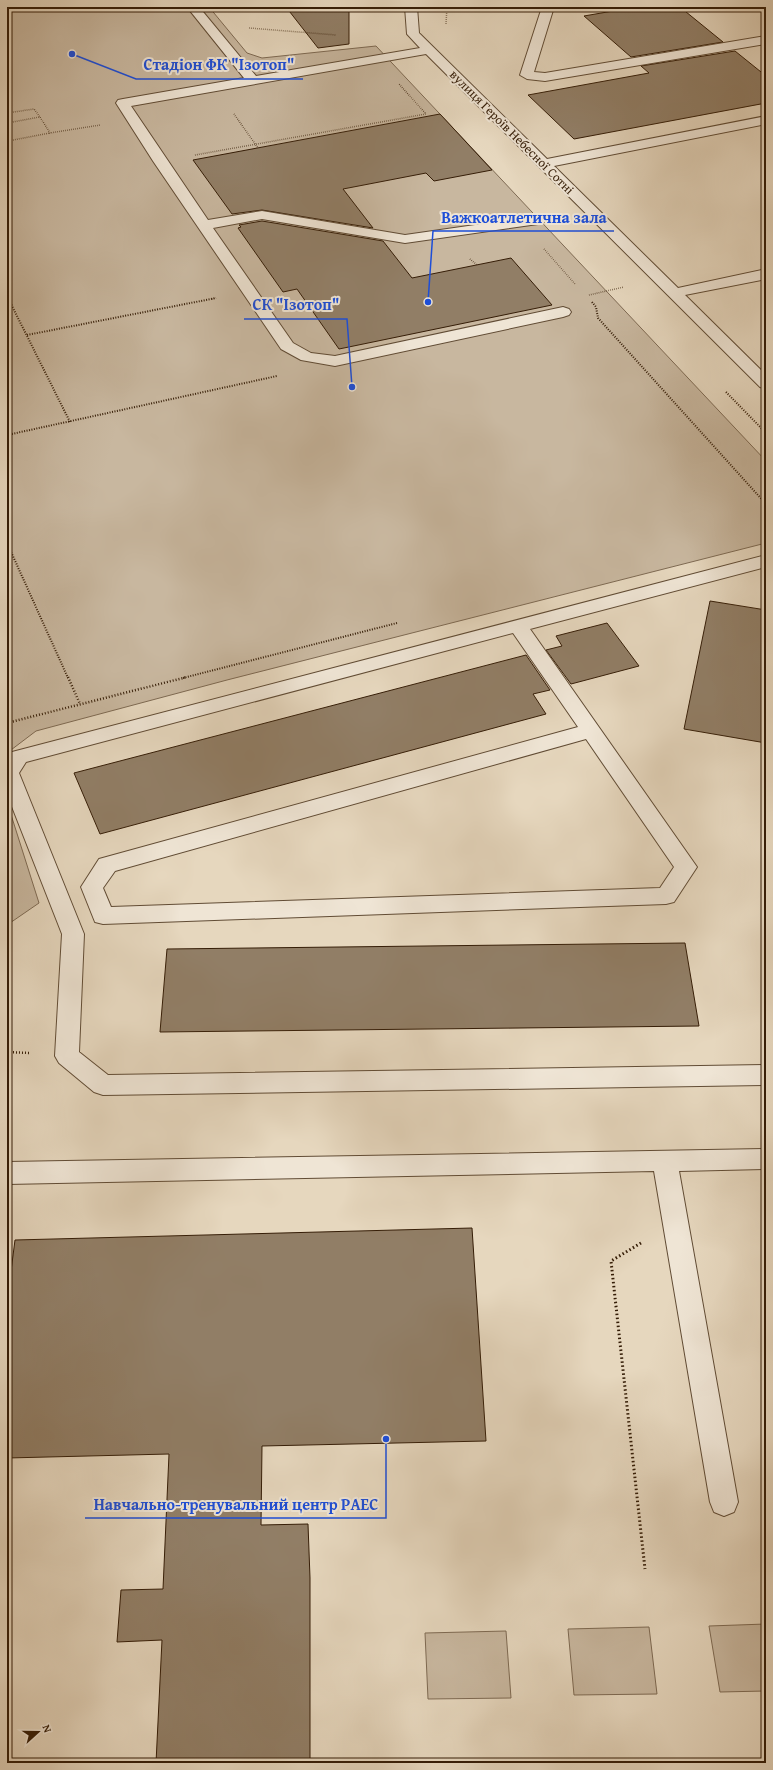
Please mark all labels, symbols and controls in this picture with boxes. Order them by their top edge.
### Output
callout: Стадіон ФК "Ізотоп" [136,51,303,79]
text: Стадіон ФК "Ізотоп" [143,52,295,76]
street label: вулиця Героїв Небесної Сотні [445,65,579,199]
callout: Важкоатлетична зала [433,203,614,231]
text: Важкоатлетична зала [441,205,608,229]
callout: СК "Ізотоп" [244,291,347,319]
text: СК "Ізотоп" [253,292,339,316]
callout: Навчально-тренувальний центр РАЕС [85,1490,386,1518]
text: Навчально-тренувальний центр РАЕС [94,1492,378,1516]
north arrow [18,1712,58,1752]
text: N [39,1722,56,1735]

